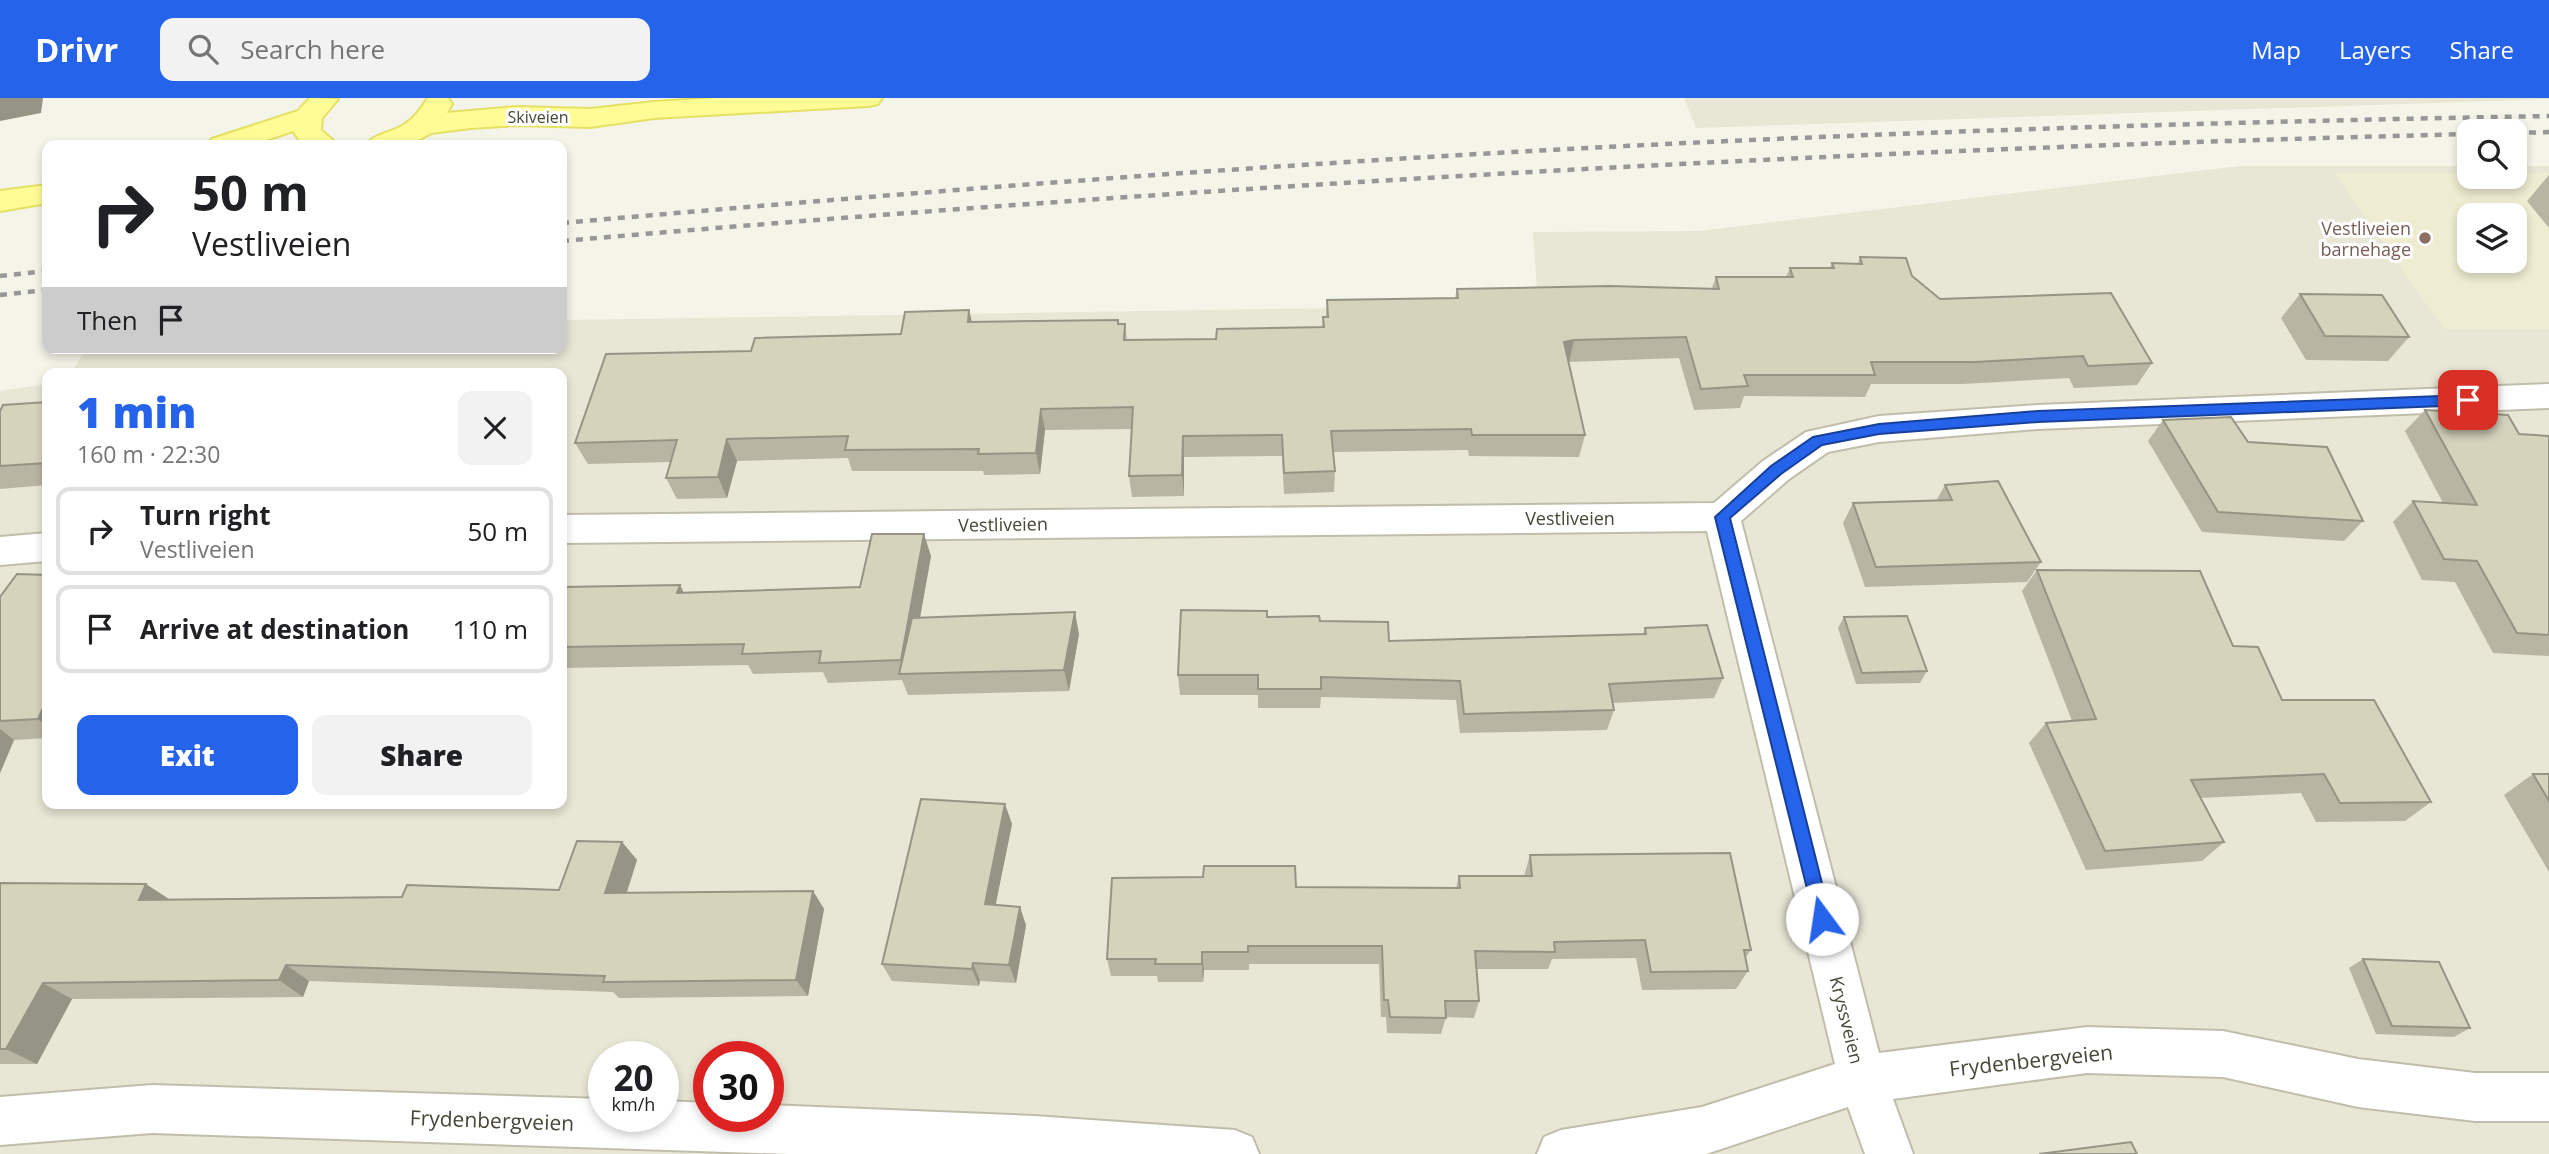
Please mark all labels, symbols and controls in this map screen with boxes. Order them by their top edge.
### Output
search box [160,18,650,81]
text: Drivr [35,27,118,72]
icon: search [184,30,222,68]
text: Search here [240,31,385,67]
text: Map [2251,33,2301,66]
text: Layers [2339,33,2412,66]
text: Share [2450,33,2514,66]
street label: Skiveien [507,106,569,128]
map controls [2457,119,2527,273]
button: search [2457,119,2527,189]
text: 50 m [192,159,309,225]
icon: right [77,168,168,259]
button: layers [2457,203,2527,273]
place label: Vestliveien barnehage [2321,216,2411,261]
text: Vestliveien [192,222,351,265]
marker: Vestliveien barnehage [2417,230,2433,246]
icon: arrive [152,301,190,339]
text: Then [77,302,138,338]
pin [2438,370,2498,430]
icon: arrive [2449,381,2487,419]
text: 1 min [77,383,196,440]
button: close [458,391,532,465]
text: 160 m · 22:30 [77,438,220,470]
text: Turn right [140,497,271,533]
street label: Vestliveien [1525,506,1615,530]
street label: Vestliveien [958,511,1048,537]
icon: right [81,512,119,550]
text: 50 m [467,513,528,549]
text: Vestliveien [140,533,255,565]
icon: arrive [81,610,119,648]
text: Arrive at destination [140,611,409,647]
text: 110 m [453,611,528,647]
button: Exit [77,715,298,795]
button: Share [312,715,532,795]
position arrow [1785,882,1859,956]
street label: Kryssveien [1825,974,1869,1066]
street label: Frydenbergveien [1948,1037,2114,1083]
speed limit sign: 30 [693,1041,784,1132]
text: 20 [613,1054,654,1101]
text: km/h [612,1092,655,1116]
street label: Frydenbergveien [409,1103,575,1137]

